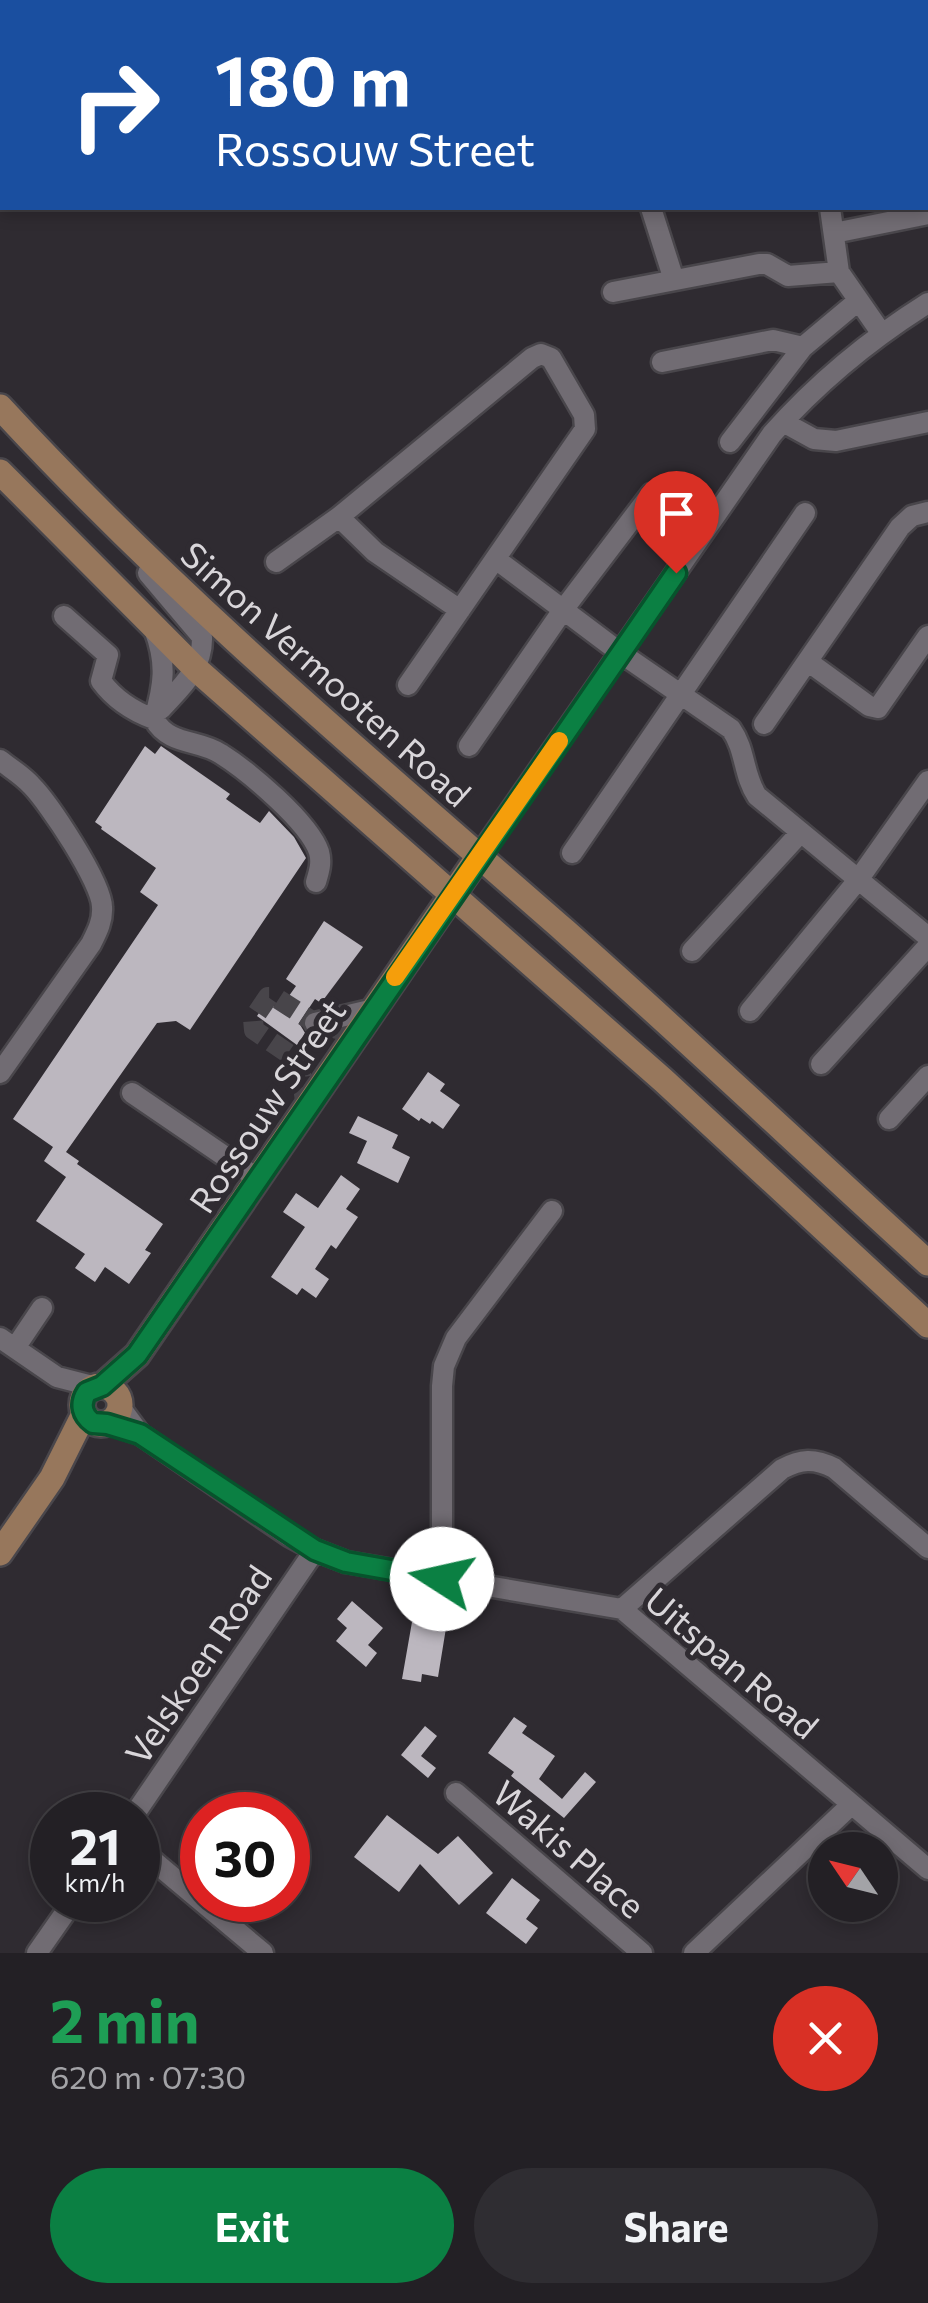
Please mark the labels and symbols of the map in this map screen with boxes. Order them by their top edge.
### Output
pin [634,471,719,574]
street label: Simon Vermooten Road [173,532,481,814]
street label: Rossouw Street [179,990,353,1220]
position arrow [390,1527,494,1631]
street label: Velskoen Road [115,1556,279,1772]
street label: Uitspan Road [638,1577,828,1747]
street label: Wakis Place [485,1770,655,1926]
speed limit sign: 30 [180,1792,310,1922]
north arrow [808,1832,898,1922]

